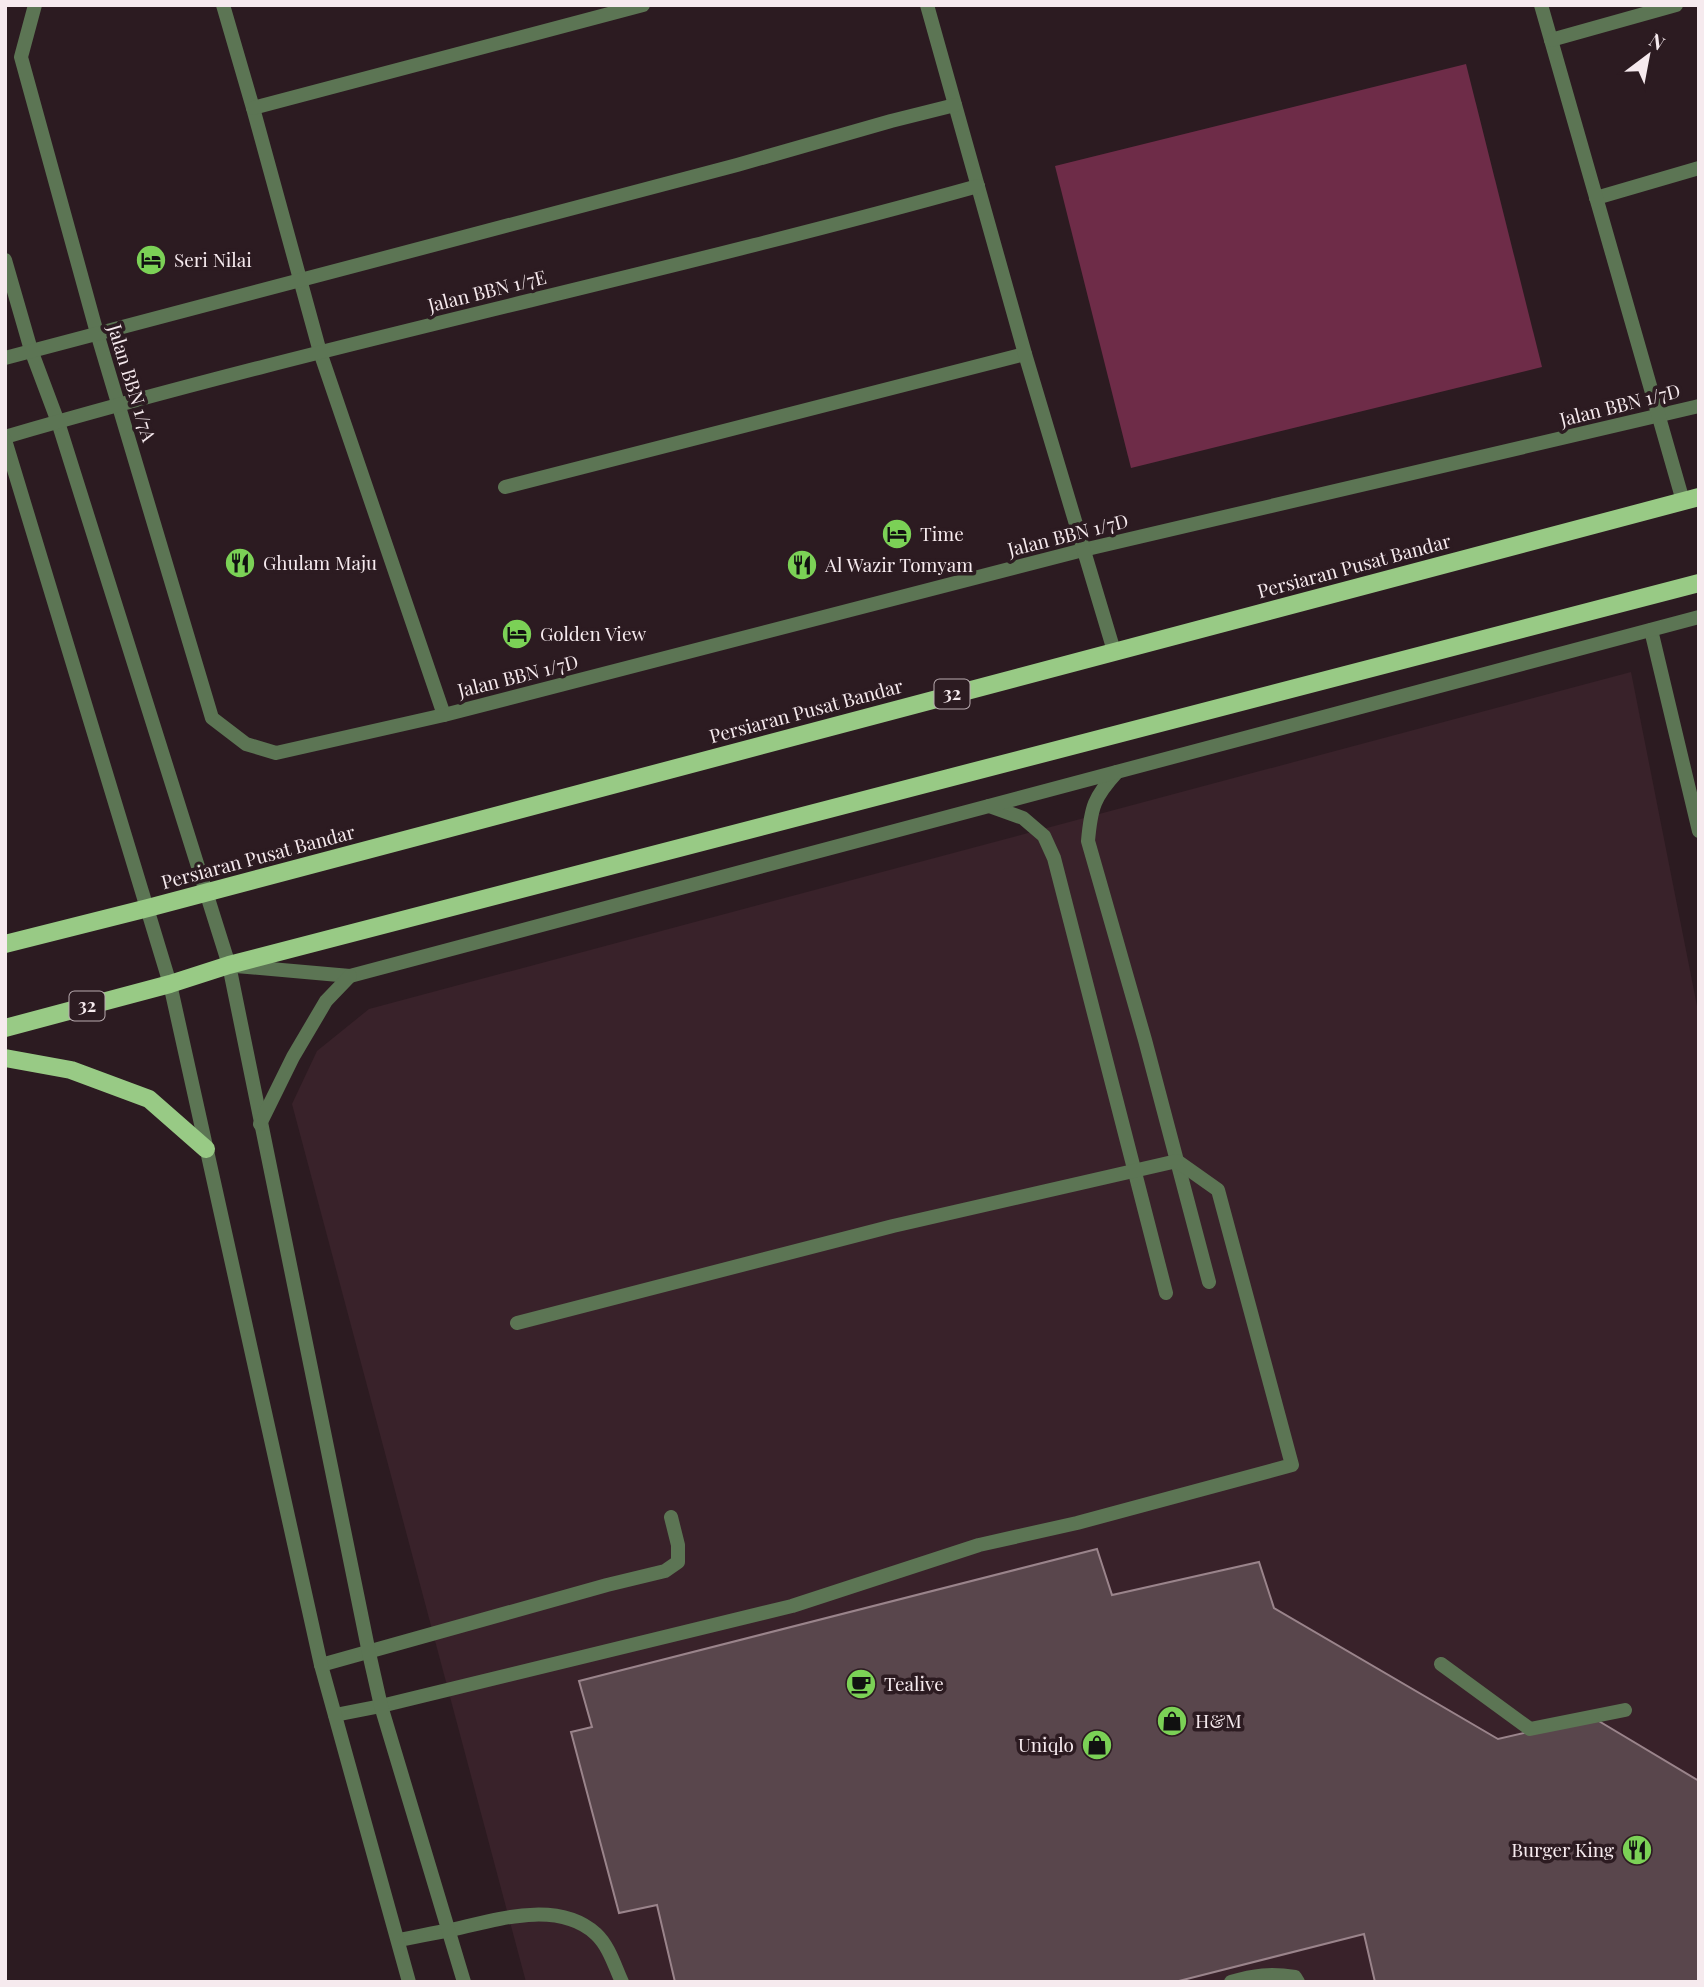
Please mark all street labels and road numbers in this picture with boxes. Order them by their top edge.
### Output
street label: Jalan BBN 1/7E [424,263,549,318]
street label: Jalan BBN 1/7A [102,320,163,446]
street label: Jalan BBN 1/7D [1556,376,1683,432]
street label: Jalan BBN 1/7D [1004,506,1131,562]
street label: Persiaran Pusat Bandar [1254,527,1454,603]
street label: Jalan BBN 1/7D [454,647,581,703]
street label: Persiaran Pusat Bandar [706,672,906,748]
road number: 32 [934,680,970,708]
street label: Persiaran Pusat Bandar [158,818,358,894]
road number: 32 [70,992,104,1021]

